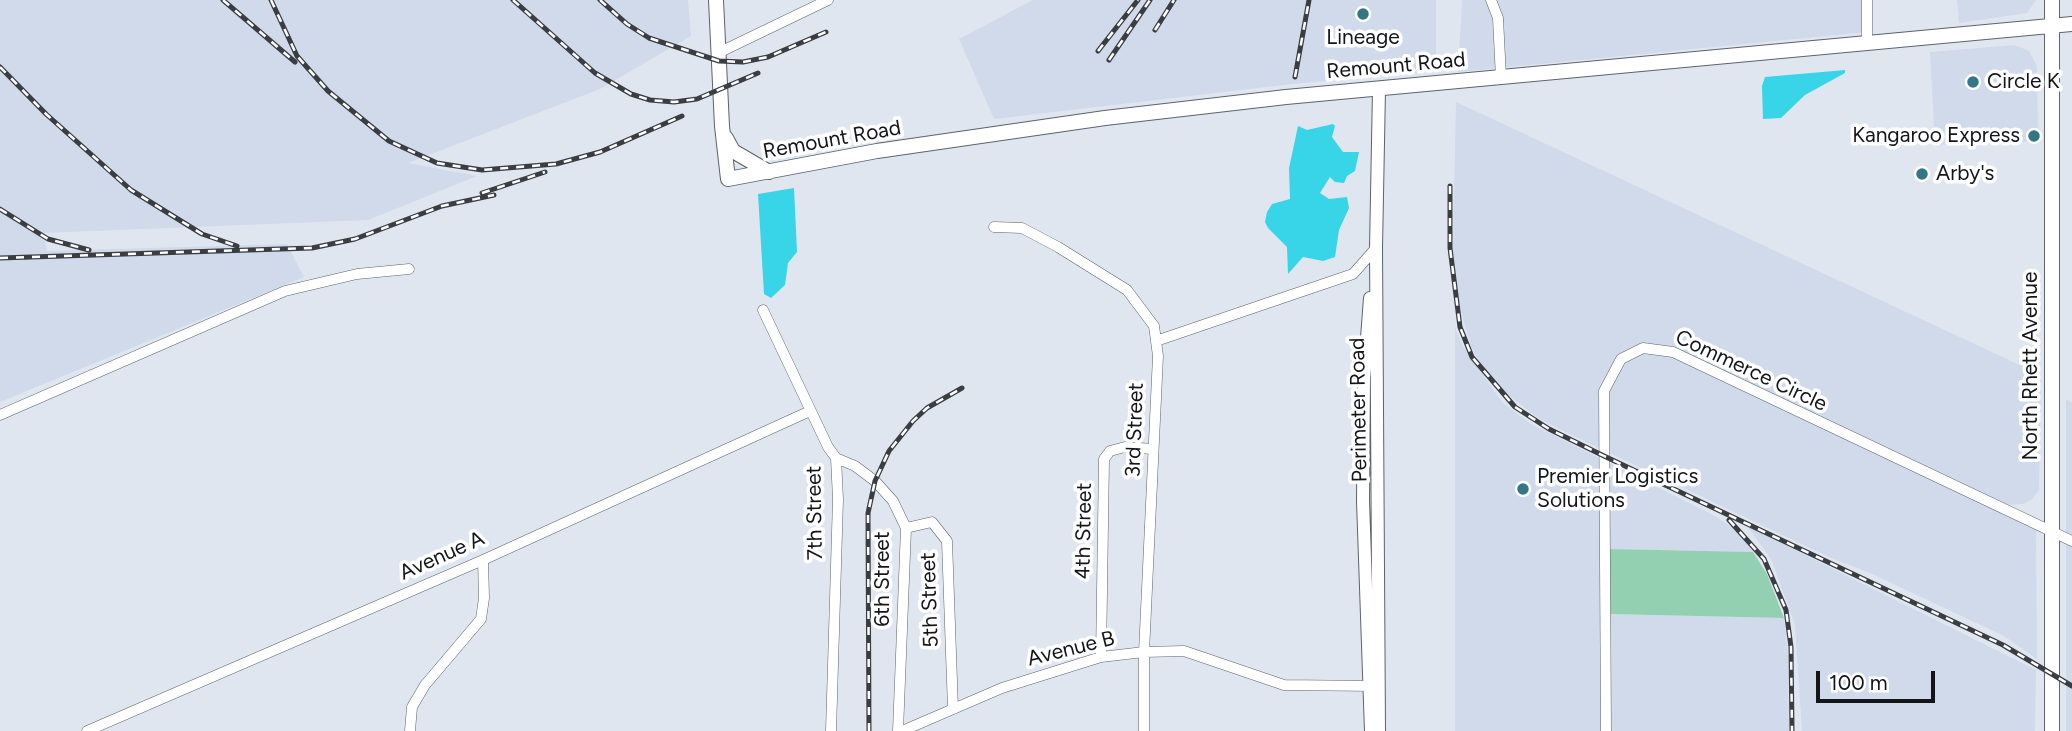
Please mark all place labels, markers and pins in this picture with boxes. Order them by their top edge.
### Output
marker: Lineage [1355,6,1371,22]
place label: Lineage [1326,25,1400,51]
place label: Circle K [1987,69,2060,95]
marker: Circle K [1965,74,1981,90]
place label: Kangaroo Express [1852,123,2020,149]
marker: Kangaroo Express [2026,128,2042,144]
place label: Arby's [1936,161,1994,187]
marker: Arby's [1914,166,1930,182]
place label: Premier Logistics Solutions [1537,464,1698,514]
marker: Premier Logistics Solutions [1515,481,1531,497]

